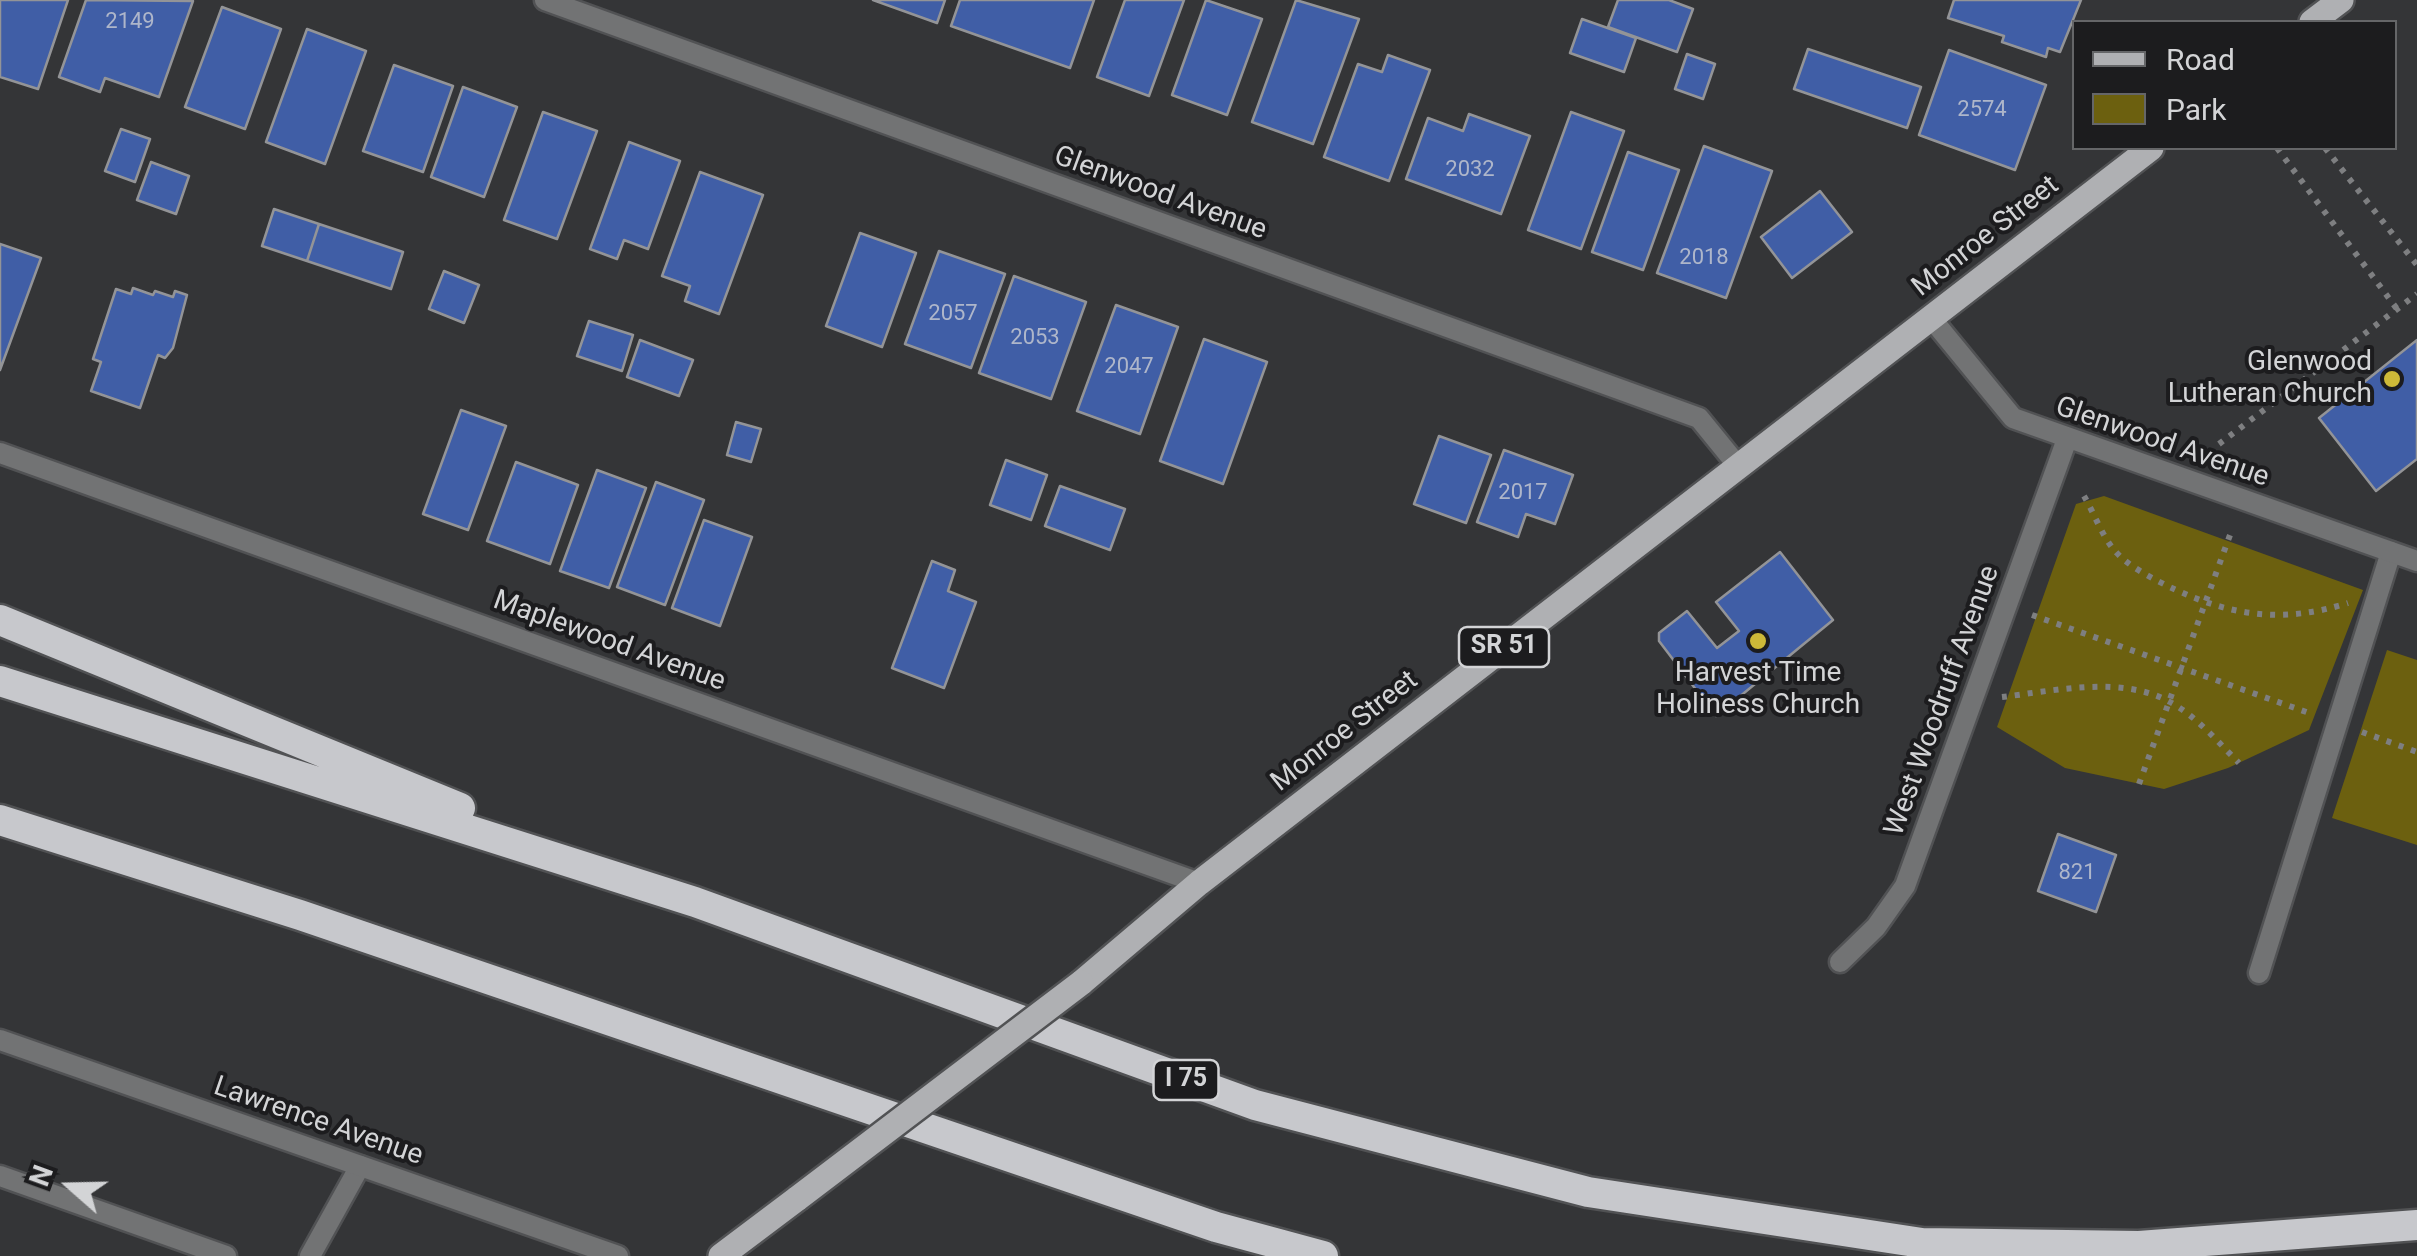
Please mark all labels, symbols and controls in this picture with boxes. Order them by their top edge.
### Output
house number: 2149 [105,9,155,35]
legend [2072,20,2397,150]
text: Road [2166,42,2235,77]
text: Park [2166,92,2226,127]
house number: 2574 [1957,97,2007,123]
street label: Glenwood Avenue [1049,140,1271,248]
house number: 2032 [1445,157,1495,183]
street label: Monroe Street [1906,169,2066,305]
house number: 2018 [1679,245,1729,271]
house number: 2057 [928,301,978,327]
house number: 2053 [1010,325,1060,351]
place label: Glenwood Lutheran Church [2168,346,2372,412]
house number: 2047 [1104,354,1154,380]
marker: Glenwood Lutheran Church [2381,368,2403,390]
street label: Glenwood Avenue [2051,391,2273,495]
house number: 2017 [1498,480,1548,506]
street label: West Woodruff Avenue [1878,561,2008,841]
street label: Maplewood Avenue [488,584,730,700]
road number: SR 51 [1459,627,1549,667]
marker: Harvest Time Holiness Church [1747,630,1769,652]
place label: Harvest Time Holiness Church [1656,657,1860,723]
street label: Monroe Street [1265,664,1425,800]
house number: 821 [2058,860,2096,886]
road number: I 75 [1154,1060,1218,1100]
street label: Lawrence Avenue [209,1070,427,1174]
north arrow [20,1136,120,1236]
text: N [22,1161,60,1191]

